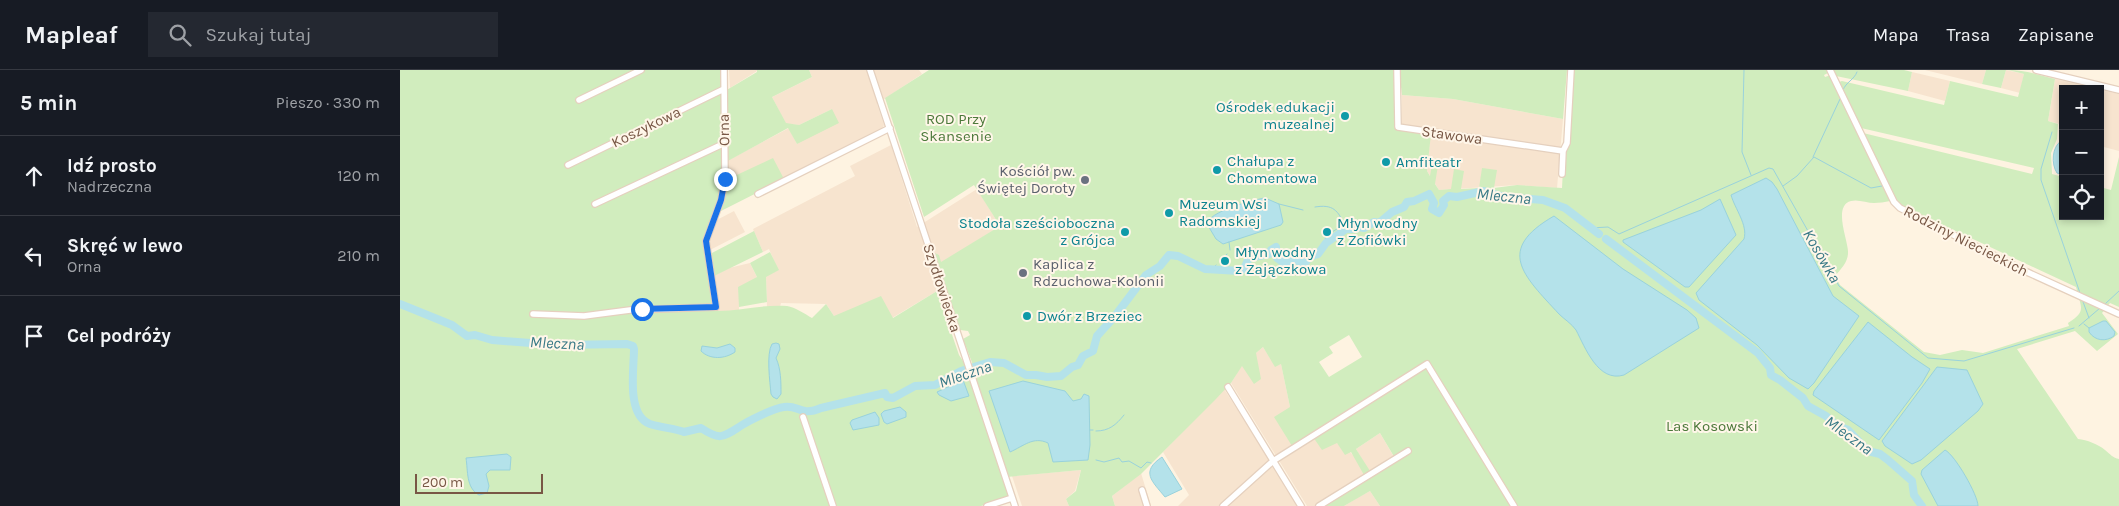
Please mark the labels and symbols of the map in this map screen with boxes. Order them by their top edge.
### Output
place label: Ośrodek edukacji muzealnej [1216,98,1335,133]
street label: Koszykowa [608,102,684,152]
park label: ROD Przy Skansenie [920,110,992,145]
marker: Ośrodek edukacji muzealnej [1339,110,1351,122]
street label: Orna [715,114,733,146]
street label: Stawowa [1420,122,1484,148]
place label: Chałupa z Chomentowa [1227,152,1317,187]
place label: Amfiteatr [1396,153,1462,171]
marker: Amfiteatr [1380,156,1392,168]
place label: Kościół pw. Świętej Doroty [977,162,1075,197]
marker: Chałupa z Chomentowa [1211,164,1223,176]
route end [714,168,737,191]
marker: Kościół pw. Świętej Doroty [1079,174,1091,186]
water label: Mleczna [1476,184,1532,208]
place label: Muzeum Wsi Radomskiej [1179,195,1267,230]
street label: Rodziny Niecieckich [1901,202,2031,280]
marker: Muzeum Wsi Radomskiej [1163,207,1175,219]
place label: Stodoła sześcioboczna z Grójca [959,214,1115,249]
place label: Młyn wodny z Zofiówki [1337,214,1418,249]
marker: Stodoła sześcioboczna z Grójca [1119,226,1131,238]
marker: Młyn wodny z Zofiówki [1321,226,1333,238]
water label: Kosówka [1799,226,1845,286]
street label: Szydłowiecka [919,241,965,335]
place label: Młyn wodny z Zajączkowa [1235,243,1326,278]
place label: Kaplica z Rdzuchowa-Kolonii [1033,255,1164,290]
marker: Młyn wodny z Zajączkowa [1219,255,1231,267]
marker: Kaplica z Rdzuchowa-Kolonii [1017,267,1029,279]
route start [631,298,654,321]
place label: Dwór z Brzeziec [1037,307,1142,325]
marker: Dwór z Brzeziec [1021,310,1033,322]
water label: Mleczna [529,332,585,354]
water label: Mleczna [936,356,994,392]
water label: Mleczna [1821,411,1877,459]
park label: Las Kosowski [1666,417,1758,435]
scale bar [415,471,542,494]

